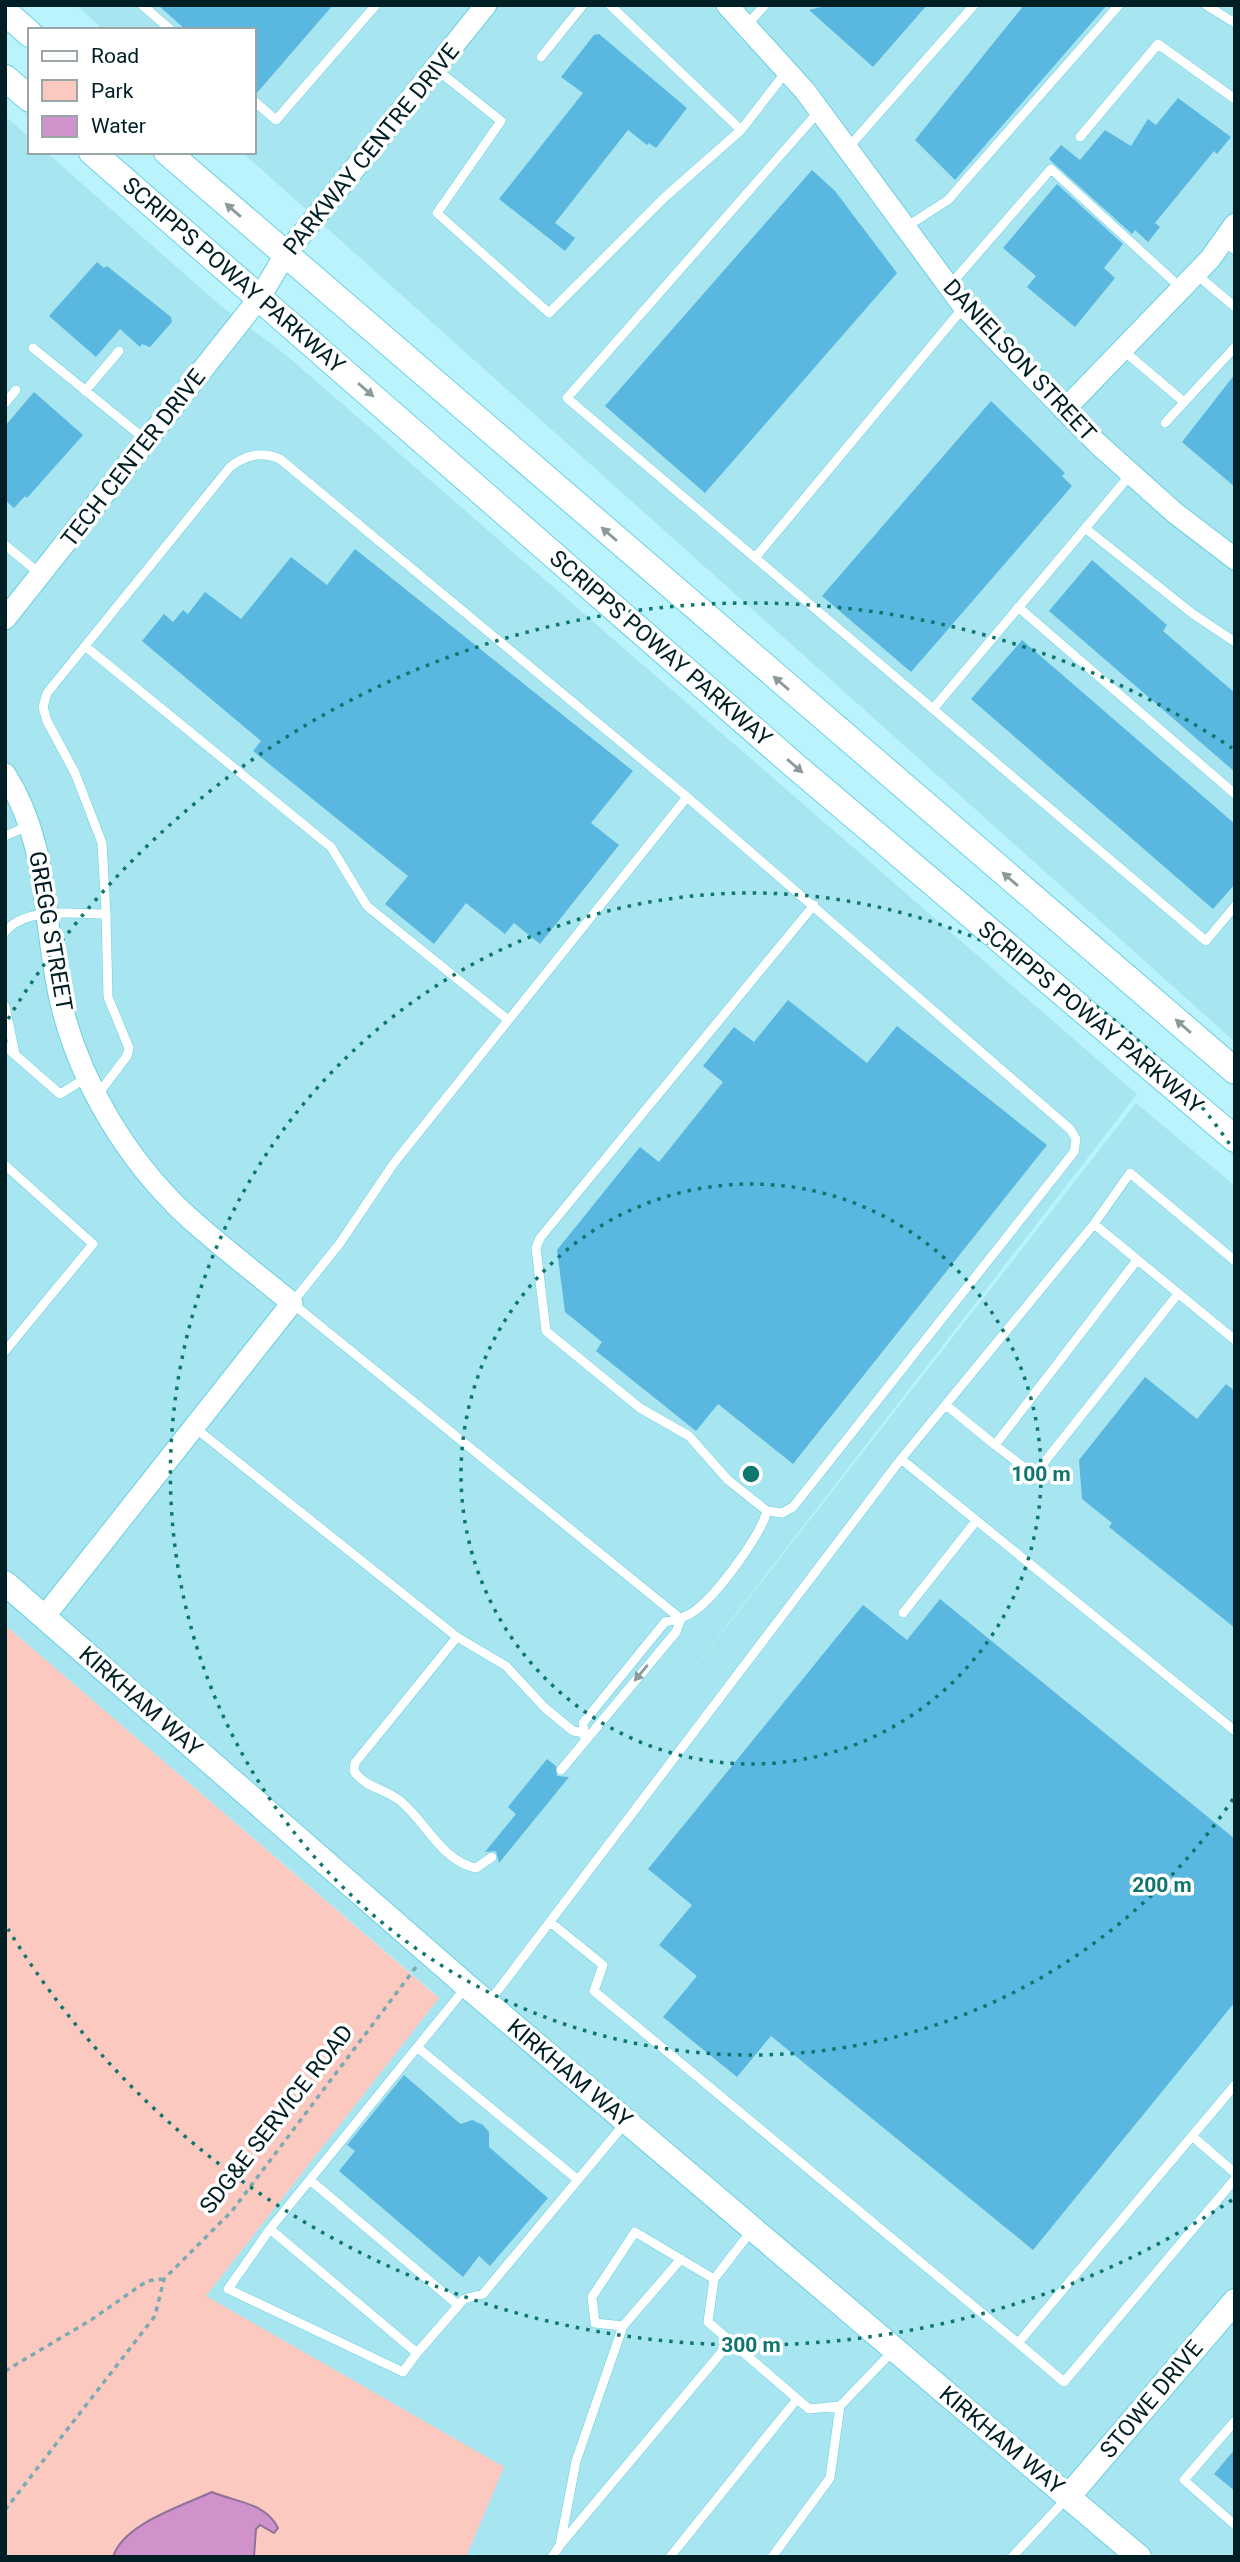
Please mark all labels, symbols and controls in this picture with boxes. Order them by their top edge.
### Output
legend [28,28,256,154]
street label: PARKWAY CENTRE DRIVE [278,38,465,260]
text: Road [91,44,139,68]
text: Park [91,79,134,103]
text: Water [91,114,146,138]
street label: SCRIPPS POWAY PARKWAY [117,172,350,379]
one-way arrow [225,203,242,218]
street label: DANIELSON STREET [938,274,1102,447]
street label: TECH CENTER DRIVE [56,364,211,552]
one-way arrow [358,382,375,397]
one-way arrow [600,526,618,542]
street label: SCRIPPS POWAY PARKWAY [544,545,777,752]
one-way arrow [773,676,790,691]
one-way arrow [787,758,804,773]
street label: GREGG STREET [23,849,78,1013]
one-way arrow [1001,871,1019,887]
street label: SCRIPPS POWAY PARKWAY [973,915,1209,1120]
one-way arrow [1174,1019,1192,1034]
centre of rings [739,1462,763,1486]
text: 100 m [1011,1462,1071,1486]
street label: KIRKHAM WAY [74,1641,208,1762]
one-way arrow [634,1665,649,1682]
text: 200 m [1132,1873,1192,1897]
street label: KIRKHAM WAY [502,2013,638,2133]
street label: SDG&E SERVICE ROAD [194,2019,359,2219]
text: 300 m [721,2333,781,2357]
street label: STOWE DRIVE [1094,2335,1208,2464]
street label: KIRKHAM WAY [934,2380,1070,2500]

